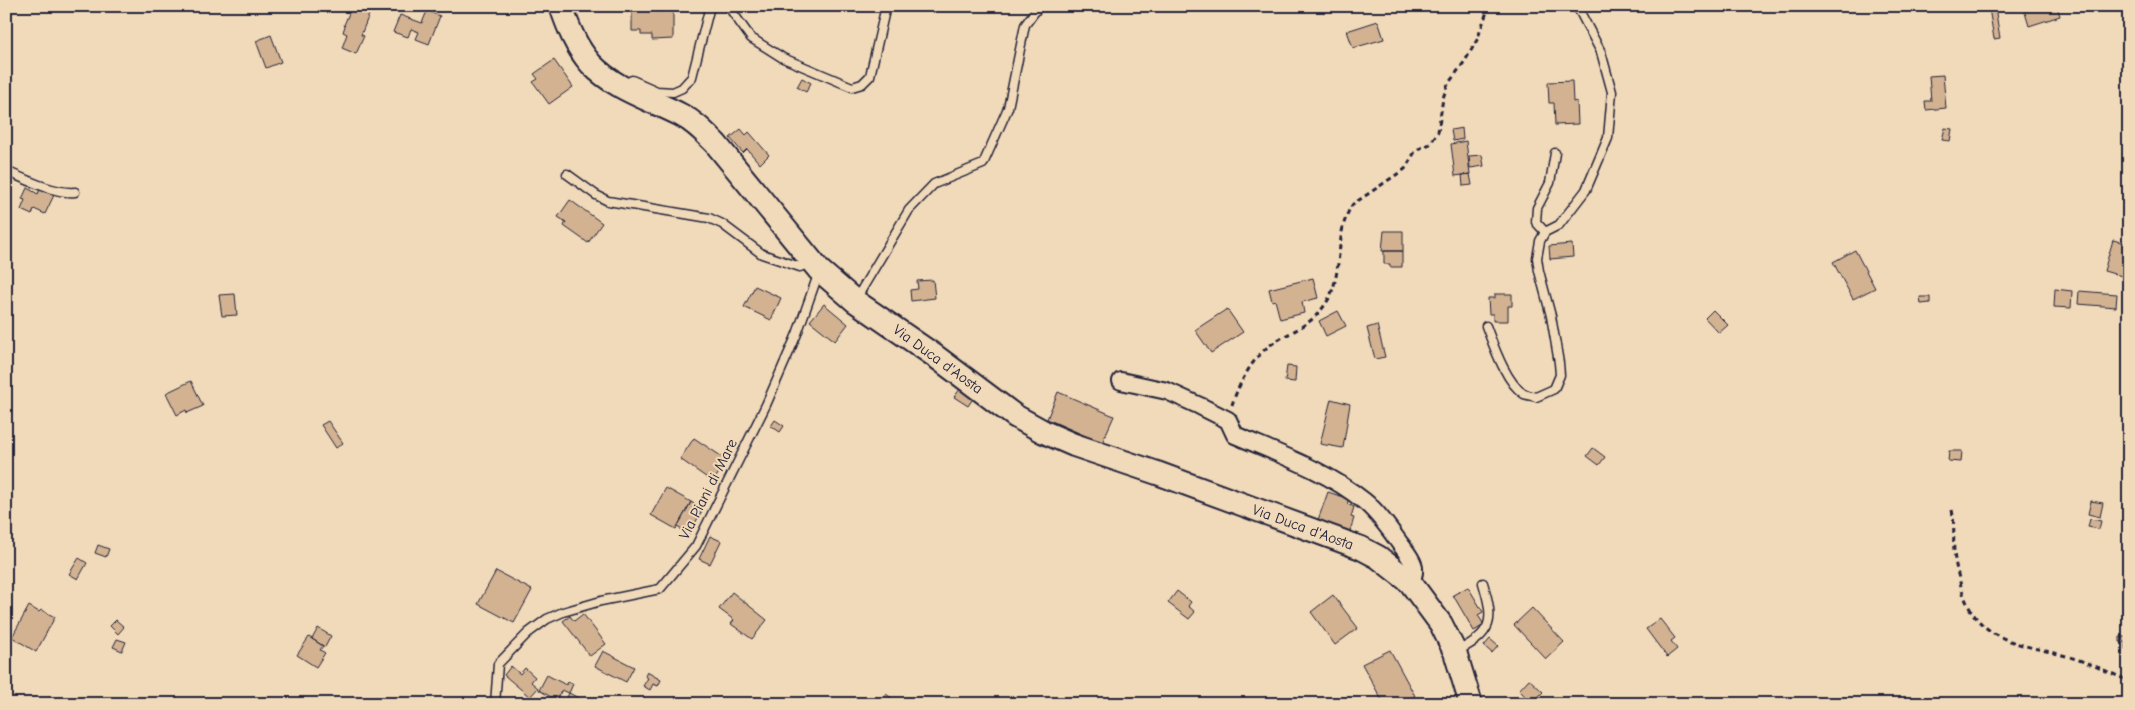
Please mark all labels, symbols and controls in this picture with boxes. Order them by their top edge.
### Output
street label: Via Duca d'Aosta [890,320,986,398]
street label: Via Piani di Mare [675,435,741,542]
street label: Via Duca d'Aosta [1250,500,1356,554]

